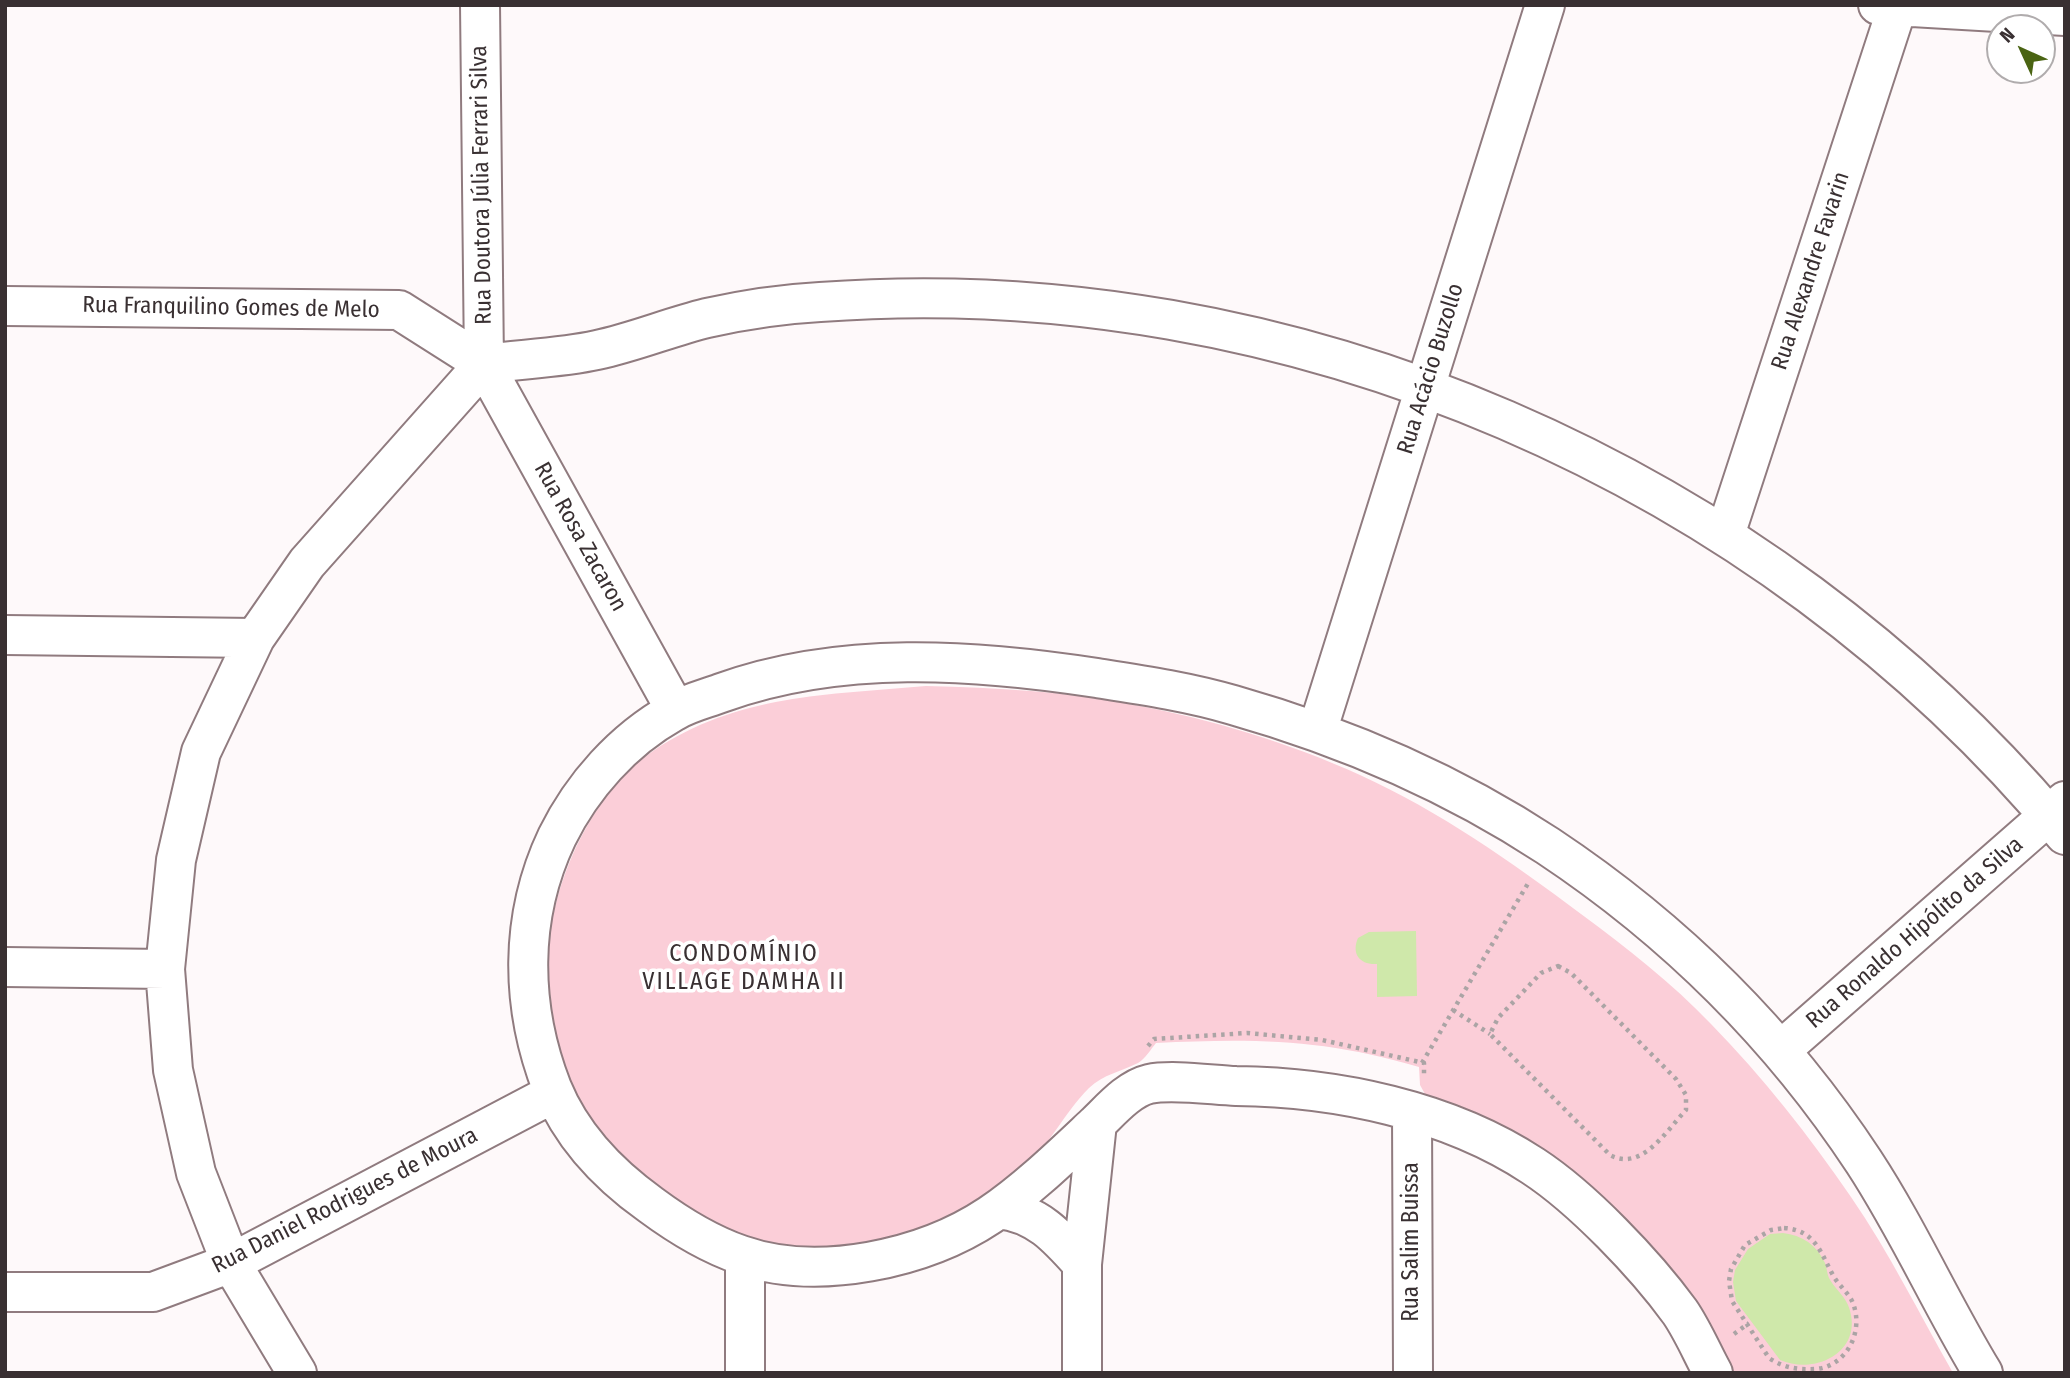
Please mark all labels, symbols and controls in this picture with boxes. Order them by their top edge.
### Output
north arrow [1986,14,2056,84]
text: N [1995,23,2019,47]
street label: Rua Doutora Júlia Ferrari Silva [466,45,498,325]
street label: Rua Alexandre Favarin [1766,168,1856,374]
street label: Rua Acácio Buzollo [1392,280,1470,458]
street label: Rua Franquilino Gomes de Melo [82,292,380,324]
street label: Rua Rosa Zacaron [528,458,632,616]
street label: Rua Ronaldo Hipólito da Silva [1801,831,2029,1035]
district label: CONDOMÍNIO VILLAGE DAMHA II [644,940,844,996]
street label: Rua Daniel Rodrigues de Moura [208,1122,482,1280]
street label: Rua Salim Buissa [1398,1162,1426,1322]

